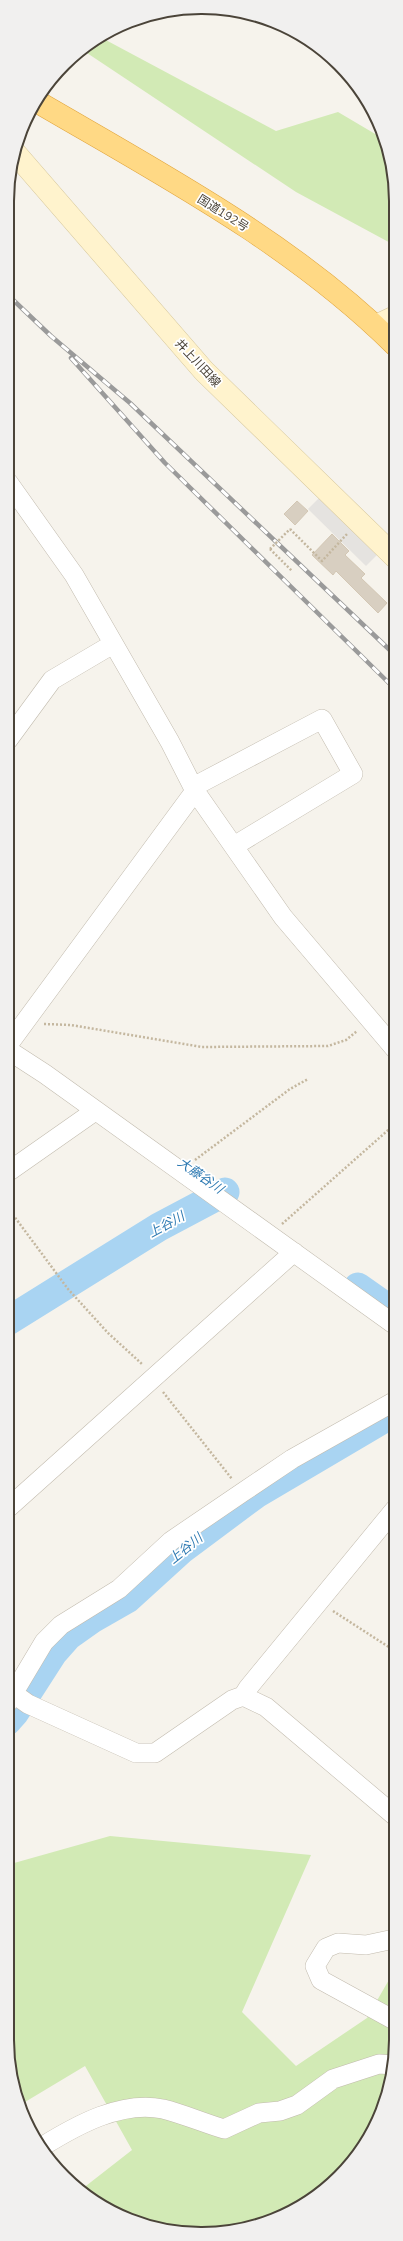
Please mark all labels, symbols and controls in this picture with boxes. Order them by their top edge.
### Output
street label: 国道192号 [194,191,252,235]
street label: 井上川田線 [172,336,224,390]
water label: 大藤谷川 [174,1154,229,1199]
water label: 上谷川 [145,1207,190,1242]
water label: 上谷川 [165,1528,208,1568]

